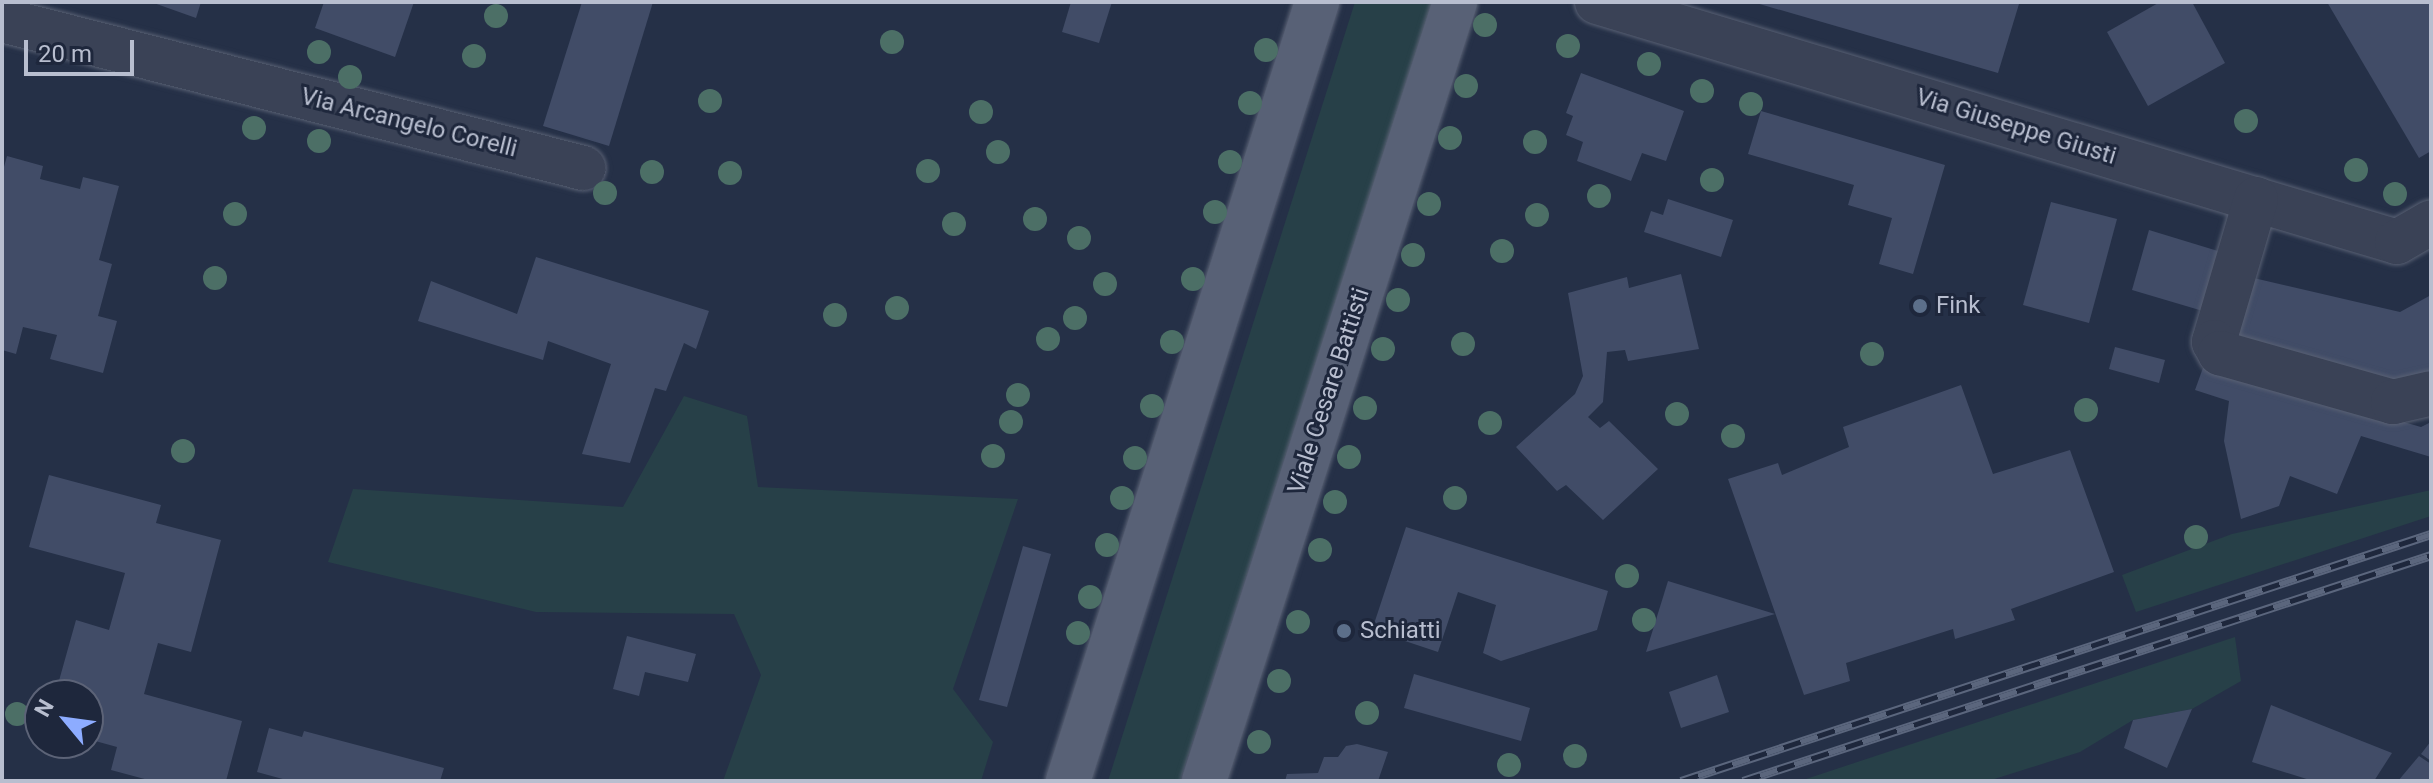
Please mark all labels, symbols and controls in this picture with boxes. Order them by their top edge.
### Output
scale bar [28,24,138,74]
text: 20 m [38,40,92,68]
street label: Via Arcangelo Corelli [298,82,520,164]
street label: Via Giuseppe Giusti [1912,83,2120,171]
street label: Viale Cesare Battisti [1282,284,1376,498]
place label: Fink [1936,292,1981,320]
marker: Fink [1911,297,1929,315]
place label: Schiatti [1360,617,1440,645]
marker: Schiatti [1335,622,1353,640]
north arrow [24,679,104,759]
text: N [30,695,59,721]

